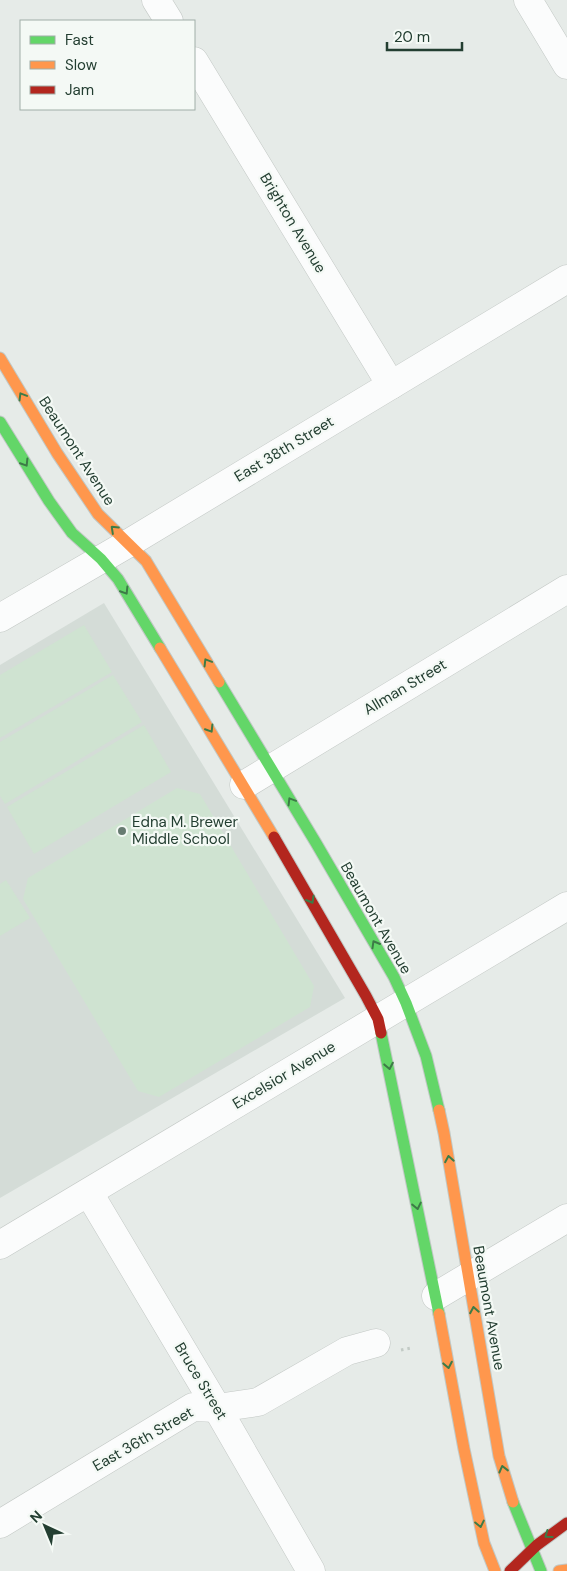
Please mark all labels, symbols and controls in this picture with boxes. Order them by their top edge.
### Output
legend [20,20,195,110]
scale bar [387,20,462,52]
text: 20 m [394,27,430,47]
text: Fast [65,30,94,50]
text: Slow [65,55,98,75]
text: Jam [65,80,94,100]
street label: Brighton Avenue [255,169,331,277]
one-way arrow [19,392,29,401]
street label: Beaumont Avenue [34,393,120,509]
street label: East 38th Street [231,411,338,487]
one-way arrow [19,458,29,467]
one-way arrow [111,526,120,535]
one-way arrow [118,585,128,594]
street label: Allman Street [360,654,450,720]
one-way arrow [203,658,213,667]
one-way arrow [203,724,213,733]
one-way arrow [287,797,297,806]
place label: Edna M. Brewer Middle School [132,812,238,849]
marker: Edna M. Brewer Middle School [116,825,128,837]
street label: Beaumont Avenue [336,858,416,978]
one-way arrow [304,895,314,904]
one-way arrow [371,940,381,949]
street label: Excelsior Avenue [229,1036,339,1114]
one-way arrow [384,1062,394,1071]
one-way arrow [444,1155,454,1164]
one-way arrow [411,1201,422,1210]
street label: Beaumont Avenue [468,1244,510,1372]
one-way arrow [470,1305,480,1314]
street label: Bruce Street [170,1339,232,1423]
one-way arrow [442,1361,452,1370]
street label: East 36th Street [89,1402,197,1476]
one-way arrow [498,1465,509,1474]
north arrow [20,1501,70,1551]
text: N [26,1507,46,1527]
one-way arrow [474,1520,485,1529]
one-way arrow [545,1529,554,1538]

